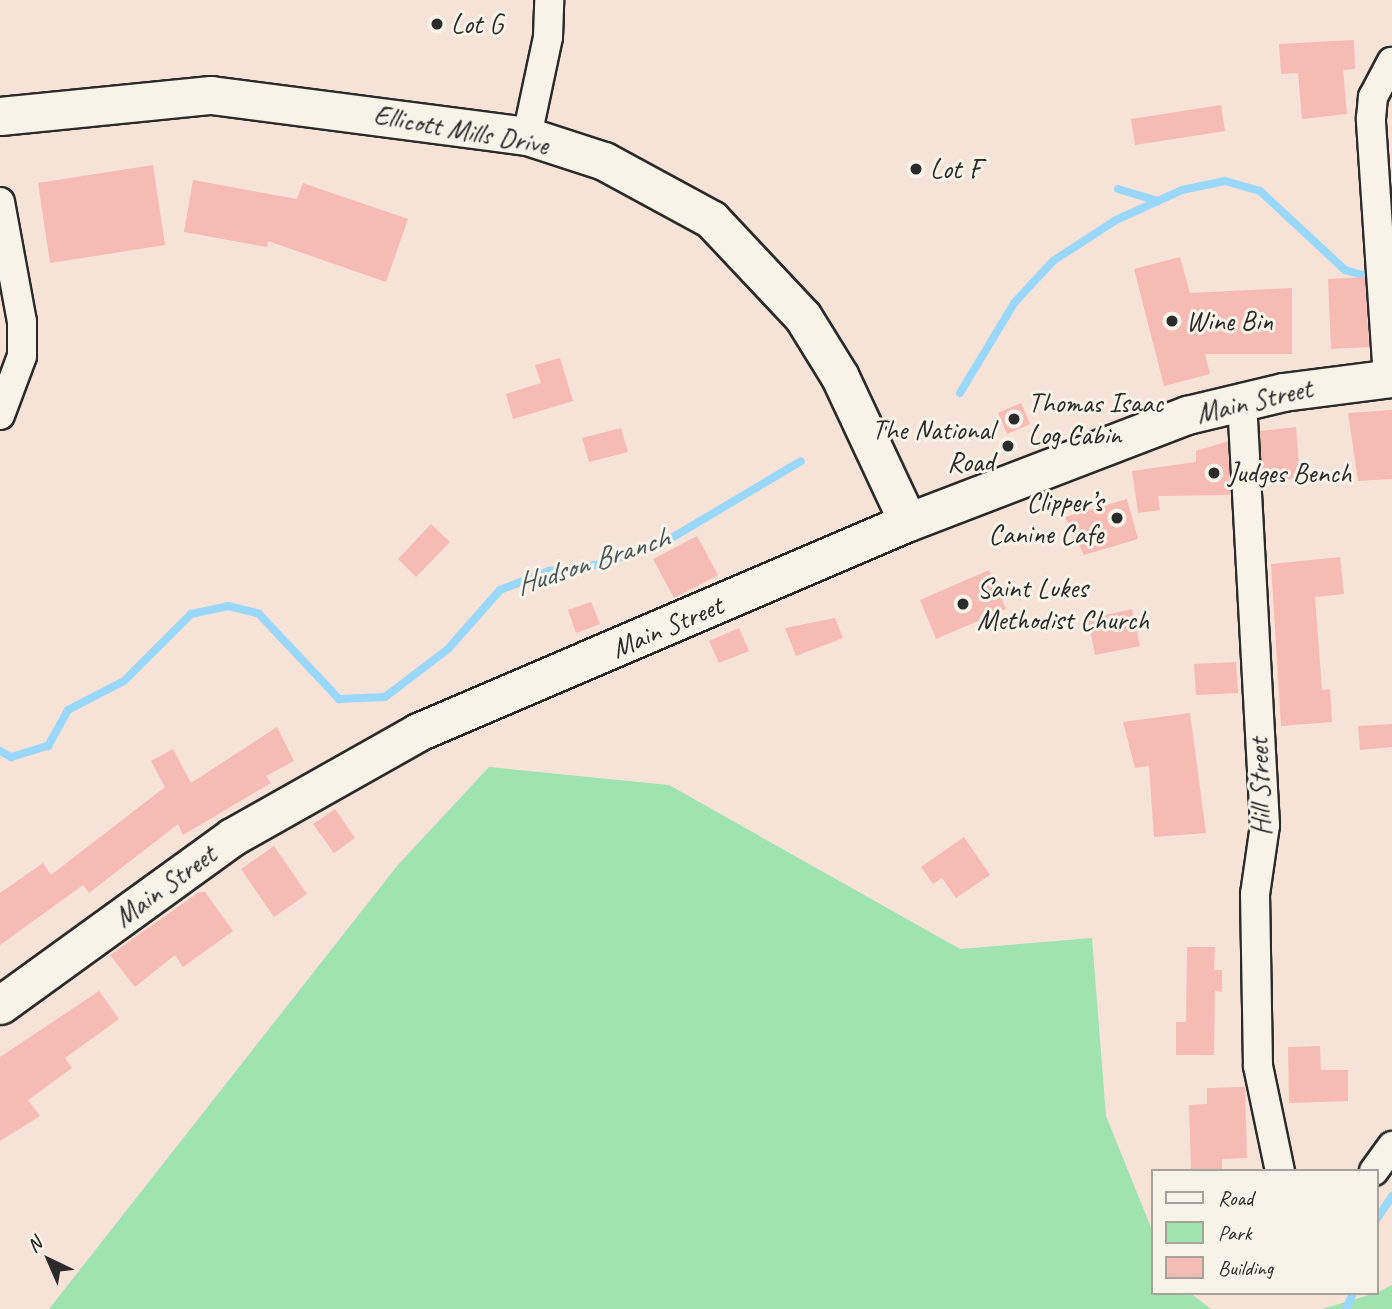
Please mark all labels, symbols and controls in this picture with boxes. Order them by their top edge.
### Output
place label: Lot G [451,7,502,41]
marker: Lot G [429,16,445,32]
street label: Ellicott Mills Drive [371,98,551,162]
place label: Lot F [930,152,981,186]
marker: Lot F [908,161,924,177]
place label: Wine Bin [1186,304,1273,338]
marker: Wine Bin [1164,313,1180,329]
street label: Main Street [1193,371,1315,431]
place label: Thomas Isaac Log Cabin [1028,386,1163,452]
marker: Thomas Isaac Log Cabin [1006,411,1022,427]
place label: The National Road [869,413,994,479]
marker: The National Road [1000,438,1016,454]
place label: Judges Bench [1228,456,1352,490]
marker: Judges Bench [1206,465,1222,481]
place label: Clipper’s Canine Cafe [989,485,1103,551]
marker: Clipper’s Canine Cafe [1109,510,1125,526]
water label: Hudson Branch [511,519,673,603]
place label: Saint Lukes Methodist Church [977,571,1150,637]
street label: Main Street [606,588,728,666]
marker: Saint Lukes Methodist Church [955,596,971,612]
street label: Hill Street [1241,737,1279,837]
street label: Main Street [107,838,223,934]
legend [1150,1169,1378,1295]
text: Road [1218,1185,1253,1211]
text: Park [1218,1220,1251,1246]
north arrow [14,1225,84,1295]
text: N [22,1232,47,1258]
text: Building [1218,1255,1273,1281]

